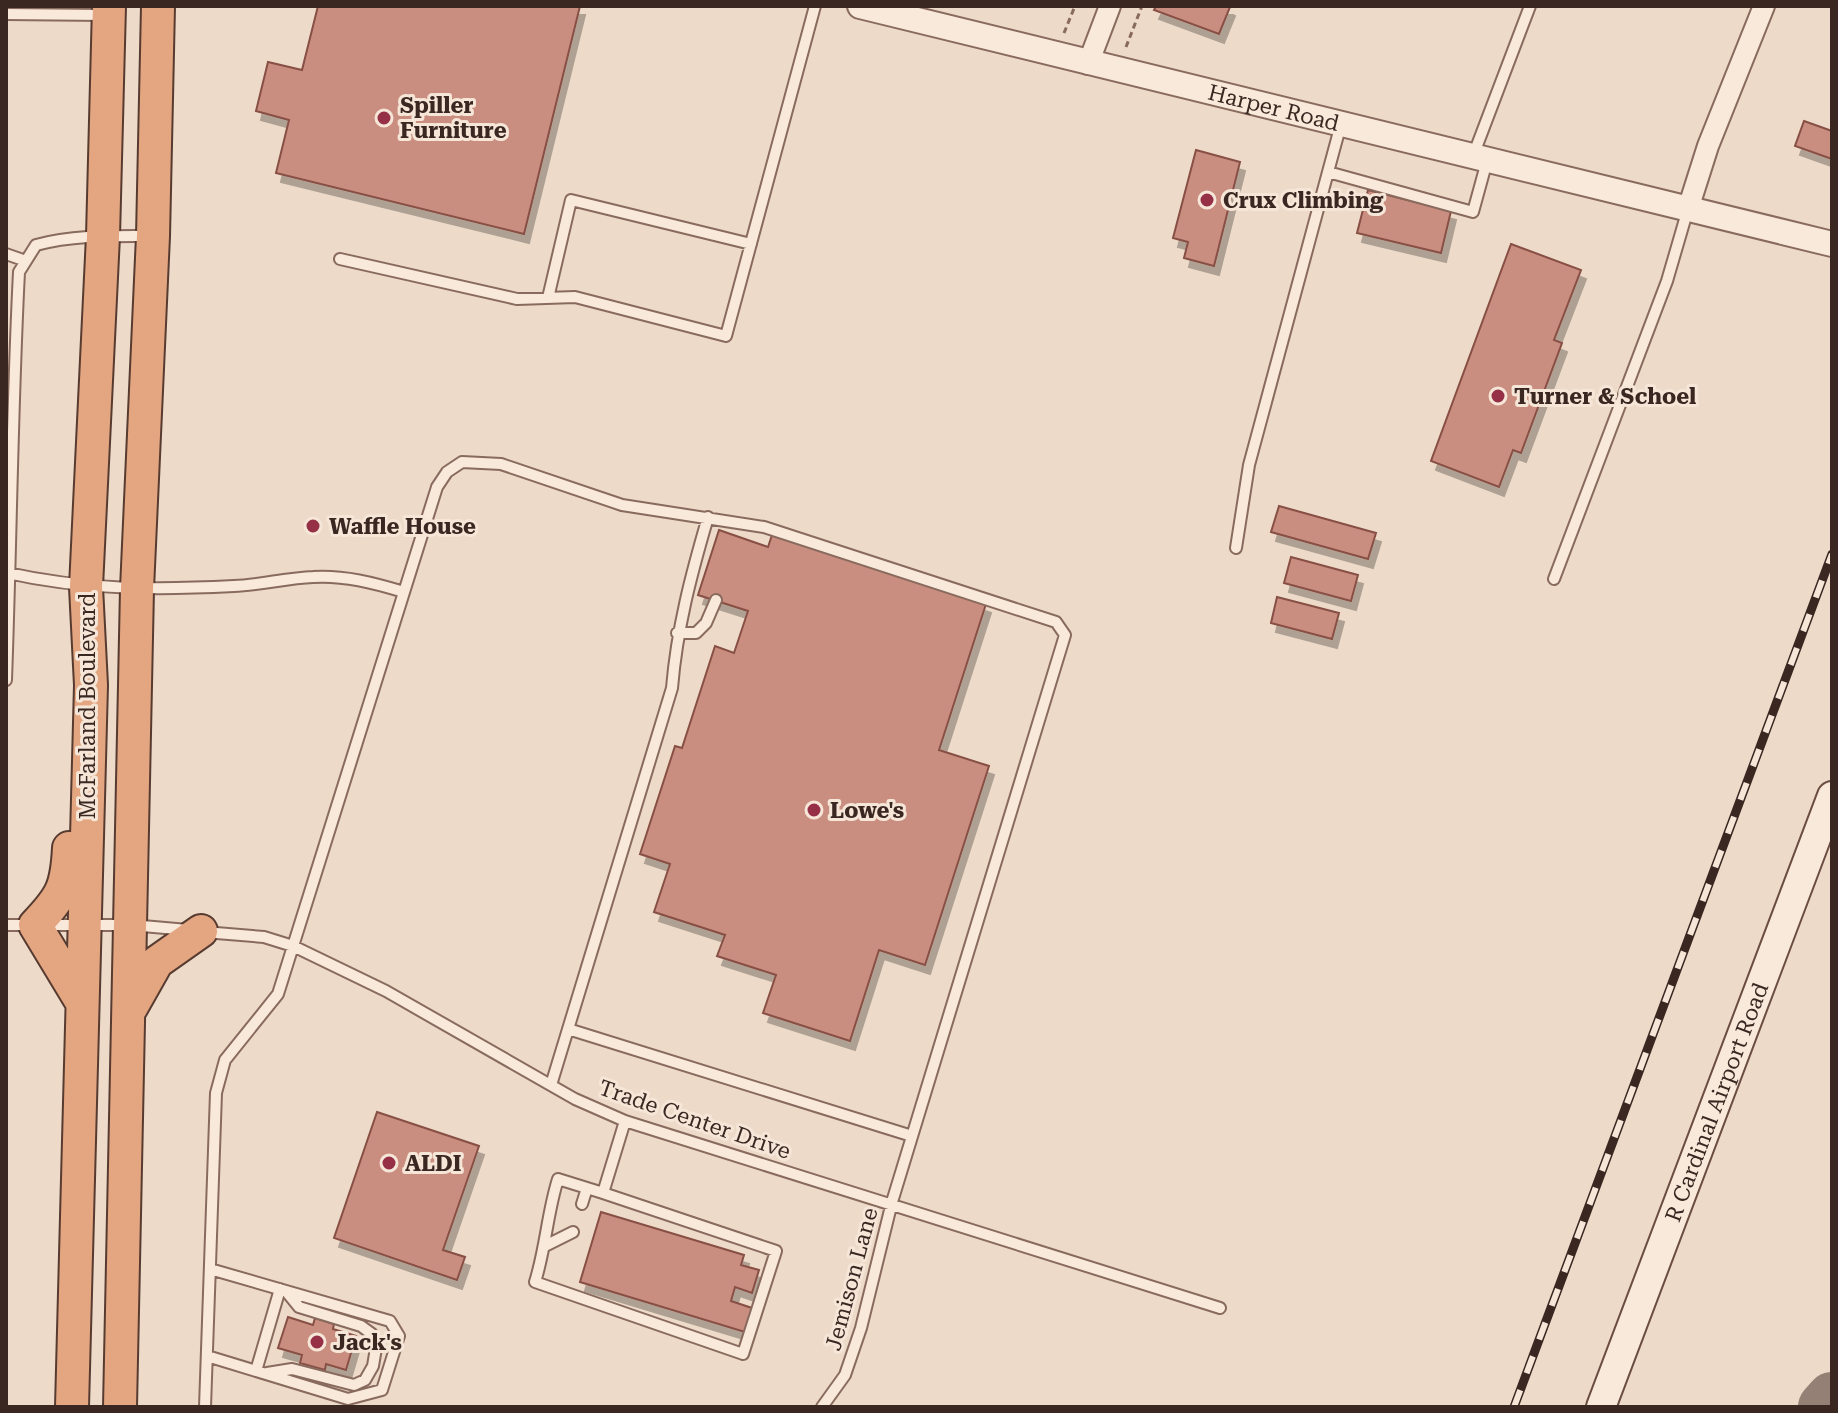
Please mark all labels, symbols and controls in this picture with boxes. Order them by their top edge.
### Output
street label: Harper Road [1205,80,1342,136]
place label: Spiller Furniture [400,93,507,143]
marker: Spiller Furniture [375,109,393,127]
place label: Crux Climbing [1223,188,1384,213]
marker: Crux Climbing [1198,191,1216,209]
place label: Turner & Schoel [1514,384,1696,409]
marker: Turner & Schoel [1489,387,1507,405]
place label: Waffle House [329,514,476,539]
marker: Waffle House [304,517,322,535]
street label: McFarland Boulevard [75,593,100,819]
place label: Lowe's [830,798,904,823]
marker: Lowe's [805,801,823,819]
street label: R Cardinal Airport Road [1660,979,1773,1225]
street label: Trade Center Drive [596,1075,794,1164]
place label: ALDI [405,1151,462,1176]
marker: ALDI [380,1154,398,1172]
street label: Jemison Lane [820,1205,883,1353]
place label: Jack's [333,1330,402,1355]
marker: Jack's [308,1333,326,1351]

